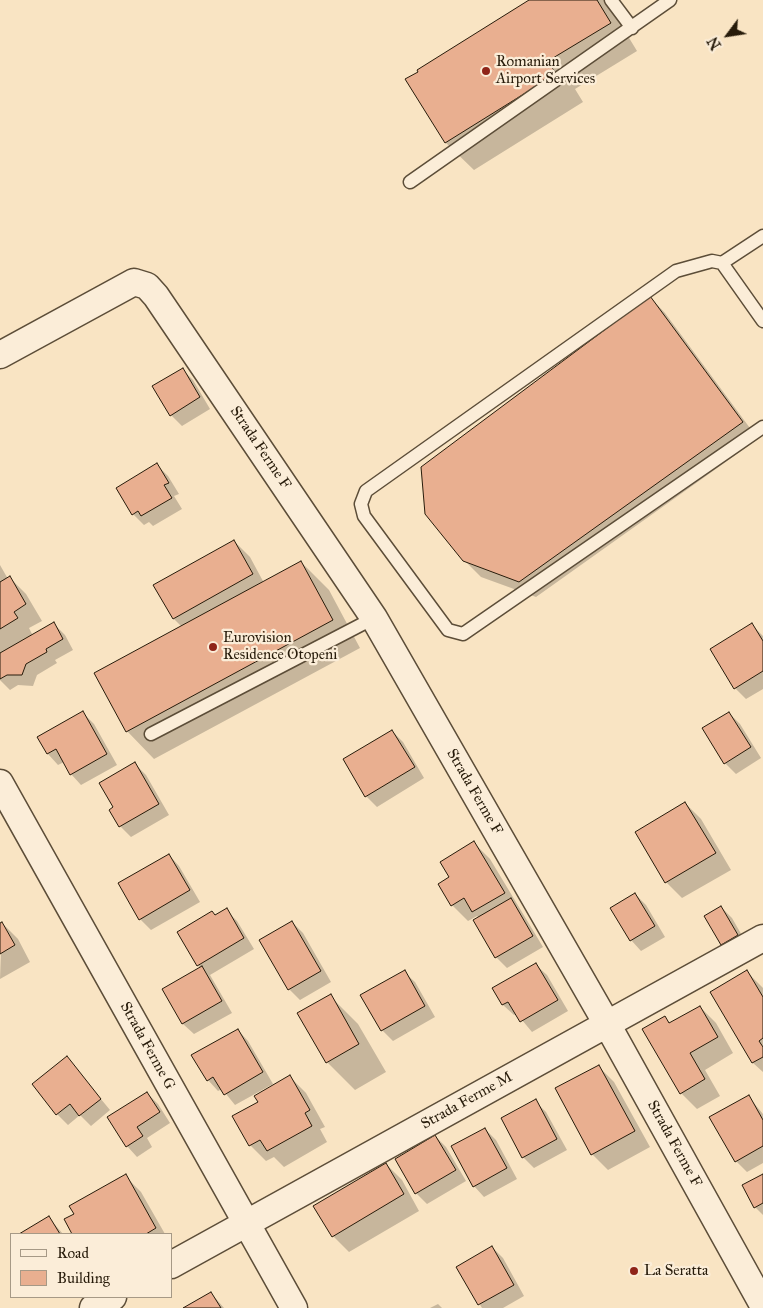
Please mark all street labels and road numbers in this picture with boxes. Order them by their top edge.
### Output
street label: Strada Ferme F [226,403,294,493]
street label: Strada Ferme F [442,746,506,838]
street label: Strada Ferme G [116,999,178,1093]
street label: Strada Ferme M [418,1068,516,1134]
street label: Strada Ferme F [643,1098,705,1190]

